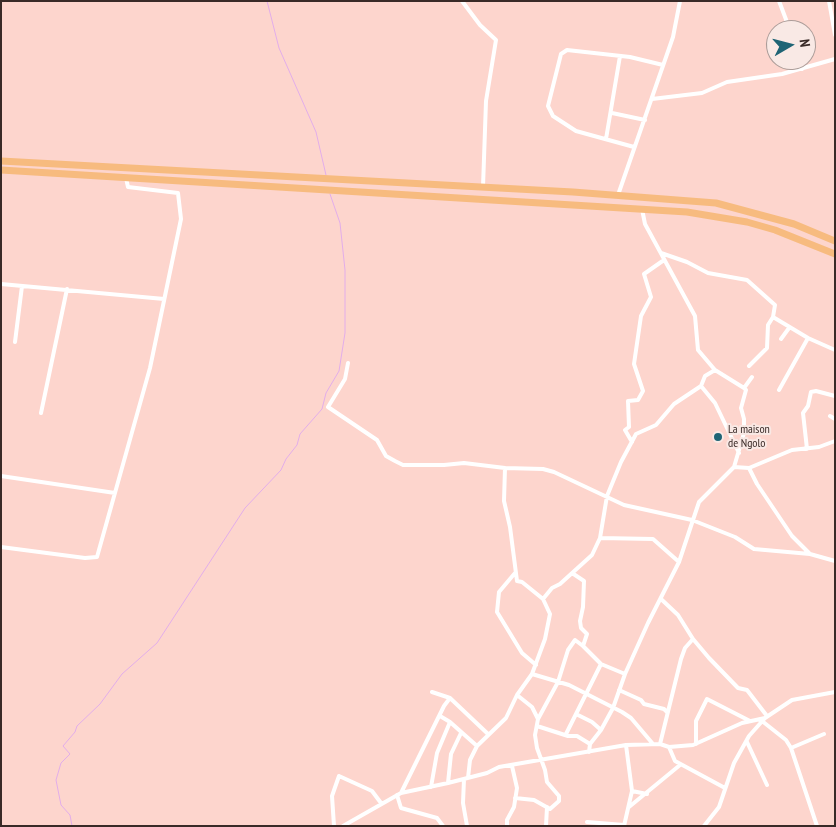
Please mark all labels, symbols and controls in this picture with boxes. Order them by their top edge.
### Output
north arrow [766,20,816,70]
text: N [795,38,814,48]
place label: La maison de Ngolo [728,423,770,451]
marker: La maison de Ngolo [712,431,724,443]

